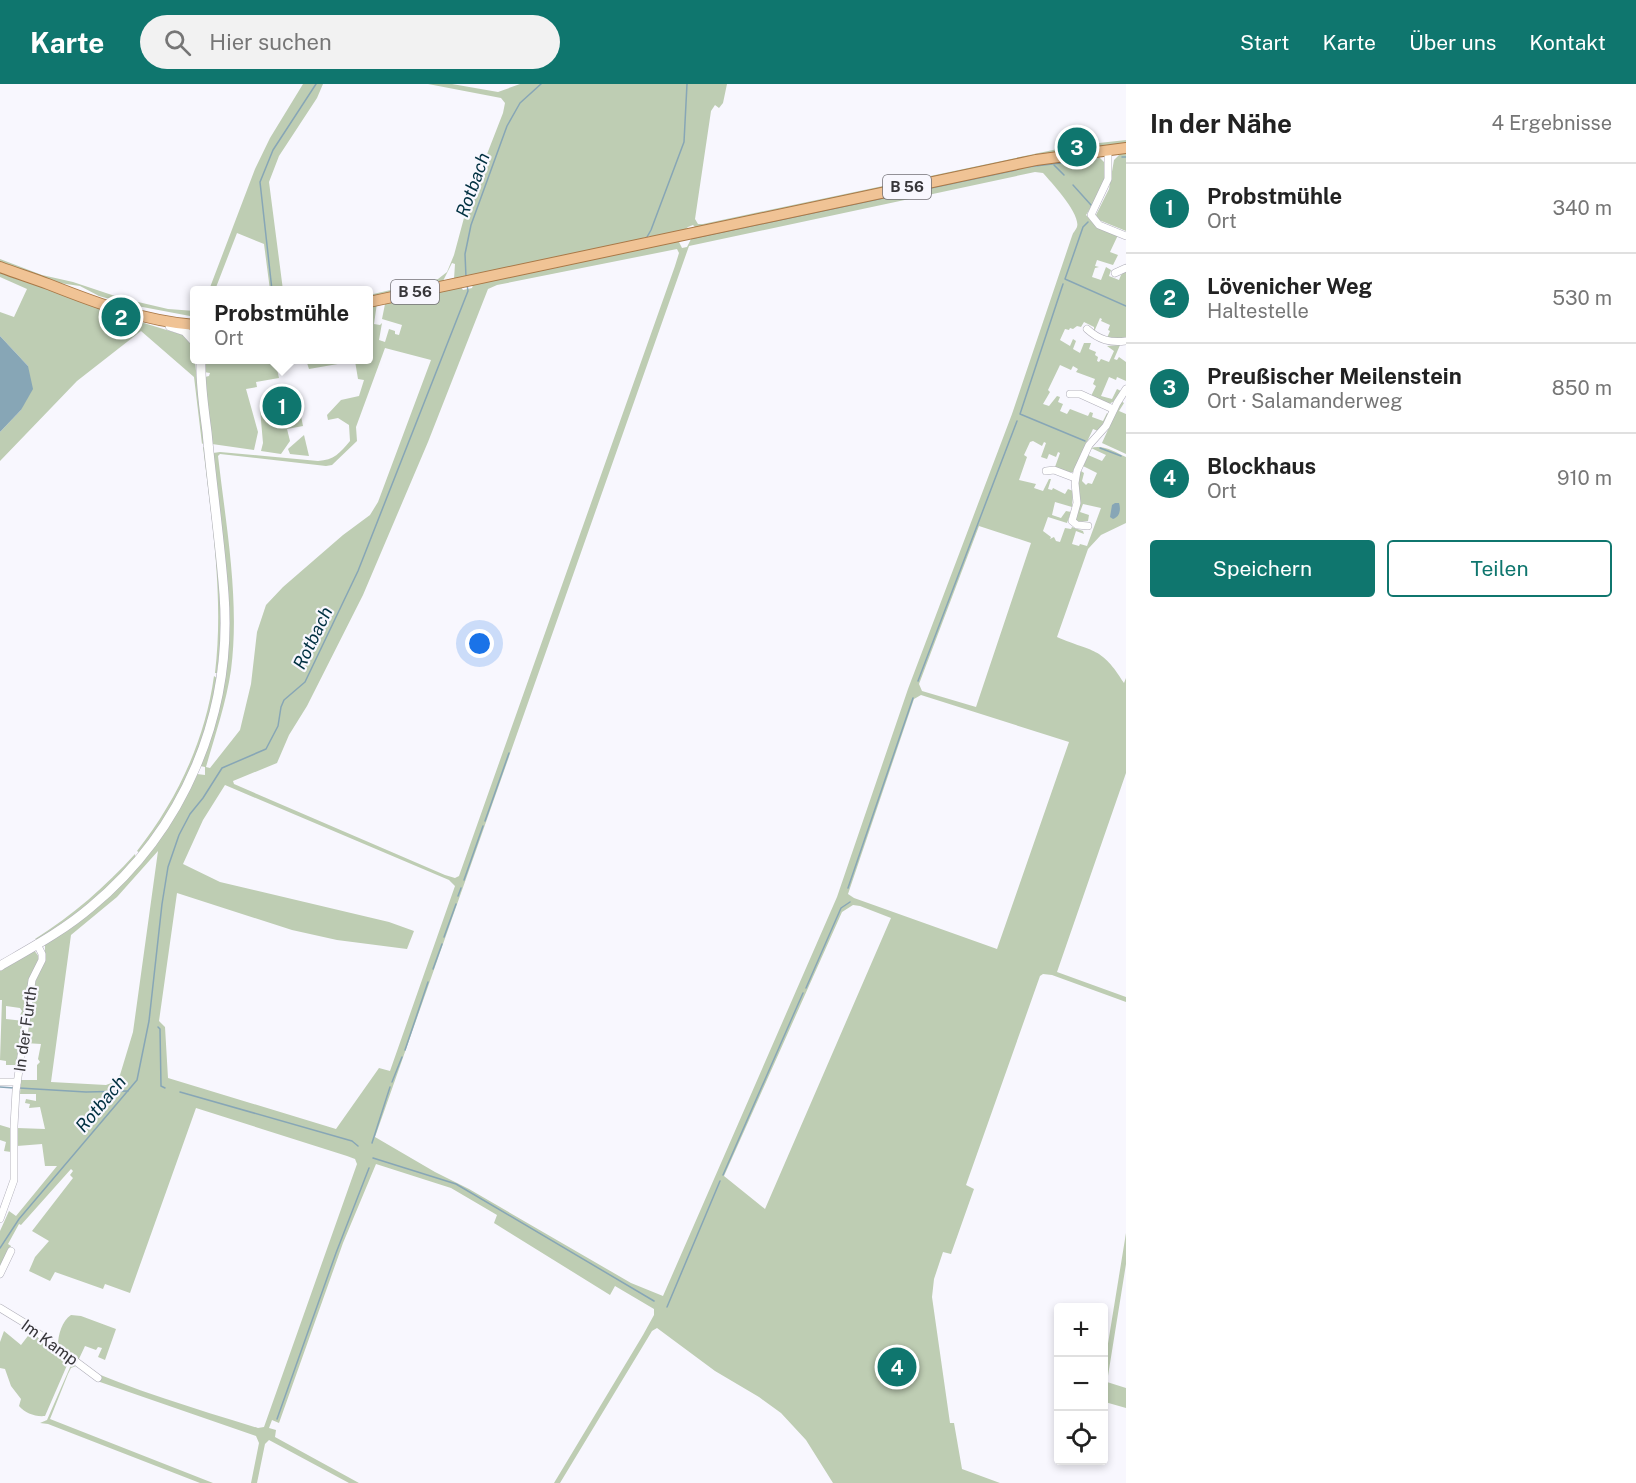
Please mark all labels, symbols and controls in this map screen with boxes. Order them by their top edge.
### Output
search box [140,15,560,69]
text: Karte [30,26,104,59]
icon: search [161,26,194,59]
text: Hier suchen [209,29,332,55]
text: Start [1240,30,1289,55]
text: Karte [1322,30,1376,55]
text: Über uns [1409,30,1496,55]
text: Kontakt [1529,30,1606,55]
text: In der Nähe [1150,108,1292,139]
text: 4 Ergebnisse [1492,111,1612,135]
pin: 3 [1058,124,1096,170]
water label: Rotbach [451,150,494,220]
road number: B 56 [883,175,931,199]
text: Probstmühle [1207,183,1342,209]
text: 1 [1165,196,1174,220]
text: 340 m [1552,196,1612,220]
text: Ort [1207,209,1237,233]
text: Lövenicher Weg [1207,273,1372,299]
road number: B 56 [391,280,439,304]
popup [190,286,373,364]
text: 2 [1163,286,1176,310]
text: 530 m [1552,286,1612,310]
pin: 2 [102,294,140,340]
text: Haltestelle [1207,299,1309,323]
text: Probstmühle [214,300,349,326]
text: Ort [214,326,244,350]
text: Preußischer Meilenstein [1207,363,1462,389]
text: 3 [1163,376,1176,400]
text: 850 m [1552,376,1612,400]
pin: 1 [262,384,302,428]
text: Ort · Salamanderweg [1207,389,1403,413]
text: Blockhaus [1207,453,1316,479]
text: 4 [1163,466,1176,490]
text: 910 m [1557,466,1612,490]
text: Ort [1207,479,1237,503]
button: Speichern [1150,540,1375,597]
button: Teilen [1387,540,1612,597]
water label: Rotbach [288,603,337,672]
your location [465,629,494,658]
street label: In der Furth [10,985,41,1073]
water label: Rotbach [71,1071,130,1136]
map controls [1054,1303,1108,1465]
button: + [1054,1303,1108,1357]
street label: Im Kamp [18,1316,82,1369]
pin: 4 [878,1344,916,1390]
button: − [1054,1357,1108,1411]
button: locate [1054,1411,1108,1465]

